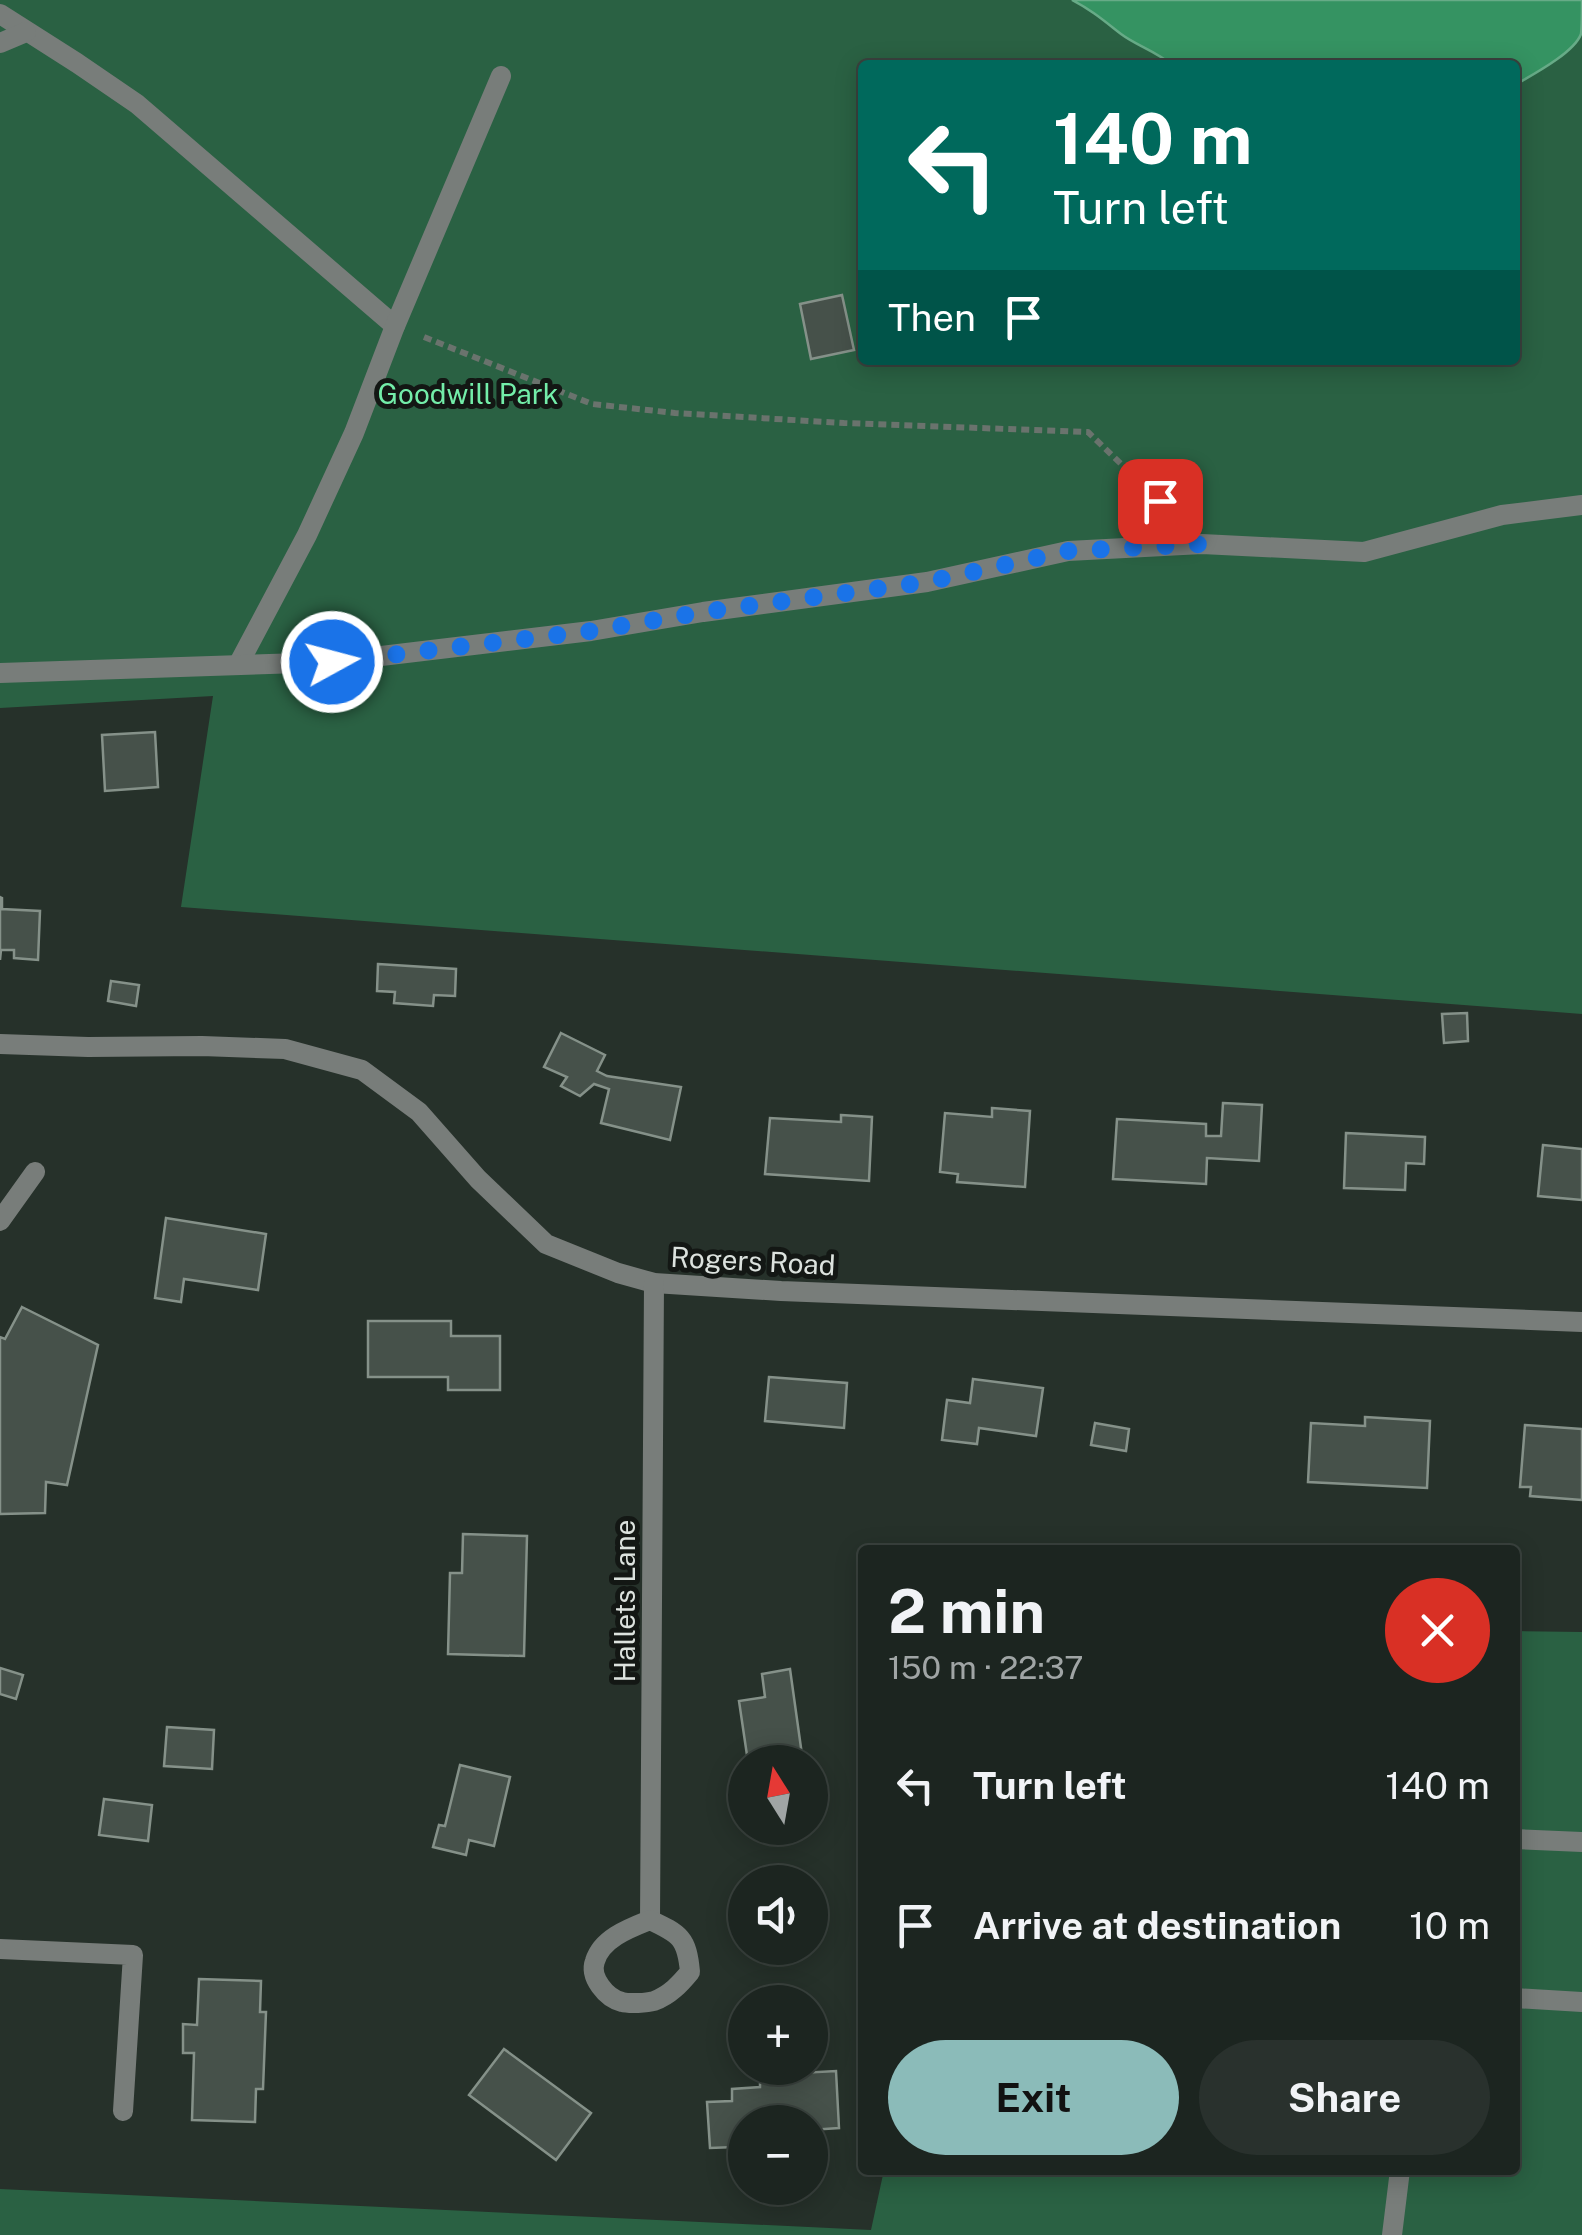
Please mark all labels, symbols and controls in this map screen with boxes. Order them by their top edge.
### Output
text: 140 m [1053,97,1252,180]
icon: left [888,100,1018,230]
text: Turn left [1053,181,1229,234]
icon: arrive [996,290,1051,345]
text: Then [888,295,976,340]
park label: Goodwill Park [378,377,558,410]
pin [1118,459,1203,544]
icon: arrive [1133,474,1188,529]
position arrow [280,610,384,714]
street label: Rogers Road [670,1240,836,1281]
street label: Hallets Lane [608,1520,641,1682]
text: 2 min [888,1576,1045,1647]
button: close [1385,1578,1490,1683]
text: 150 m · 22:37 [888,1649,1083,1686]
north arrow [728,1745,828,1845]
map controls [728,1745,828,2205]
icon: left [888,1758,943,1813]
text: Turn left [973,1763,1127,1808]
text: 140 m [1385,1763,1490,1808]
button: sound [728,1865,828,1965]
icon: arrive [888,1898,943,1953]
text: Arrive at destination [973,1903,1341,1948]
text: 10 m [1409,1903,1490,1948]
button: + [728,1985,828,2085]
button: Exit [888,2040,1179,2155]
button: Share [1199,2040,1490,2155]
button: − [728,2105,828,2205]

